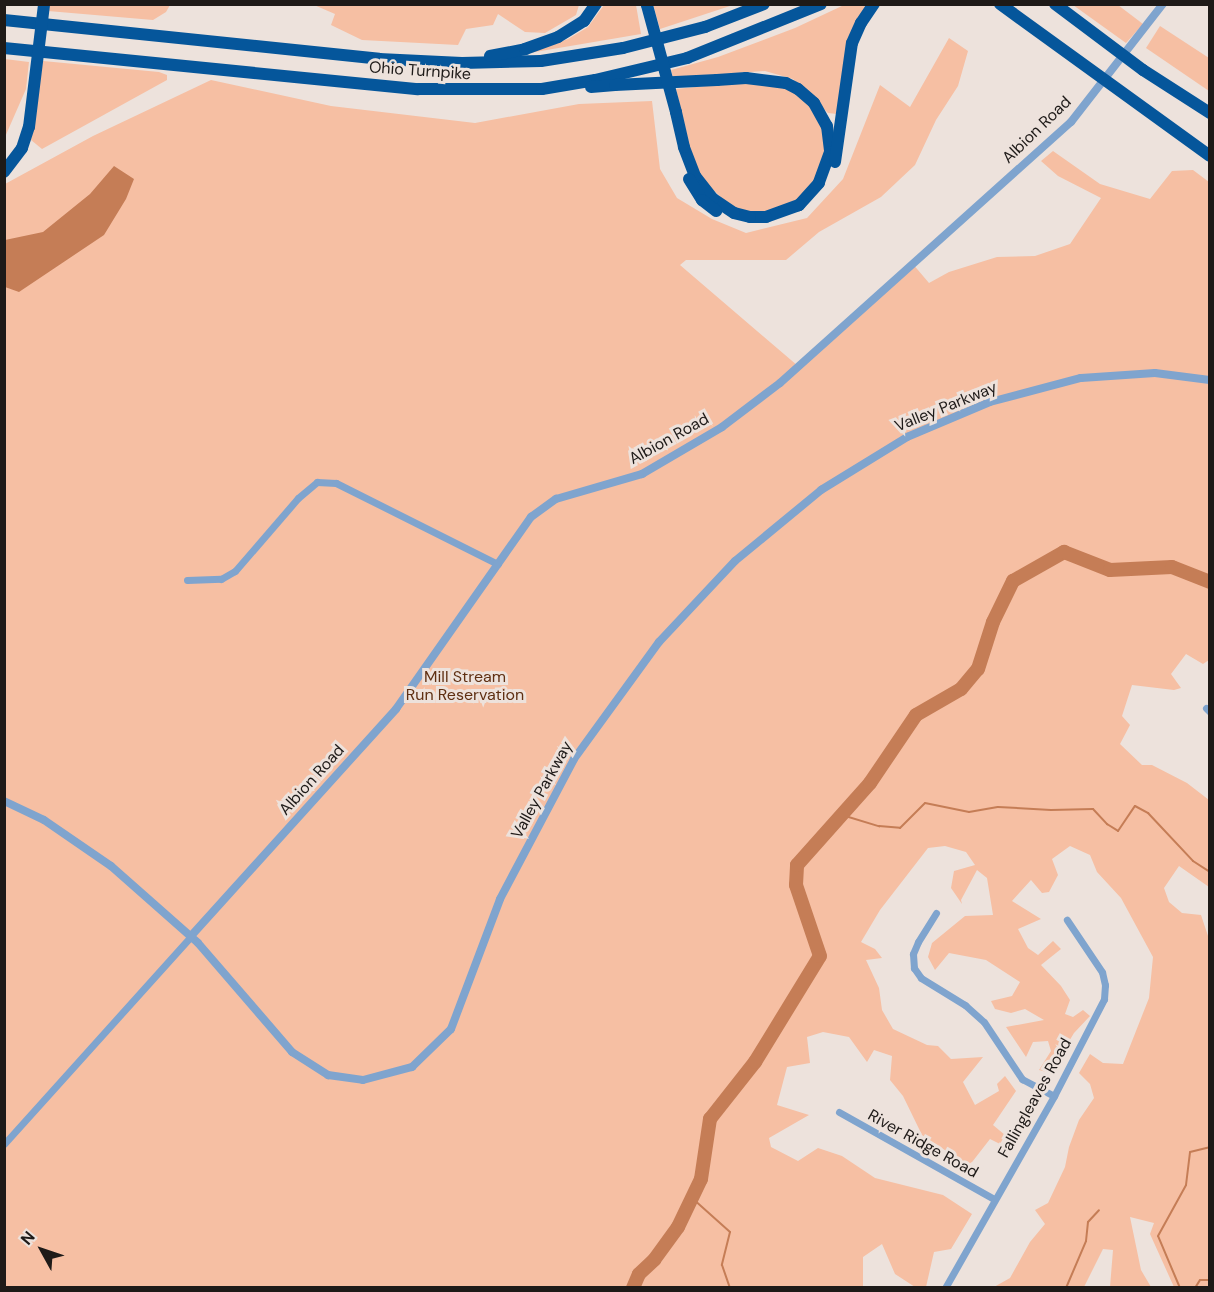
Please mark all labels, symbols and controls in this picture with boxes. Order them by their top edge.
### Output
street label: Ohio Turnpike [368,58,472,84]
street label: Albion Road [999,92,1075,168]
street label: Valley Parkway [892,378,1000,436]
street label: Albion Road [626,409,712,469]
park label: Mill Stream Run Reservation [406,667,524,705]
street label: Valley Parkway [507,738,577,842]
street label: Albion Road [275,741,349,819]
street label: Fallingleaves Road [994,1035,1076,1161]
street label: River Ridge Road [864,1106,982,1182]
north arrow [12,1220,72,1280]
text: N [16,1227,40,1249]

